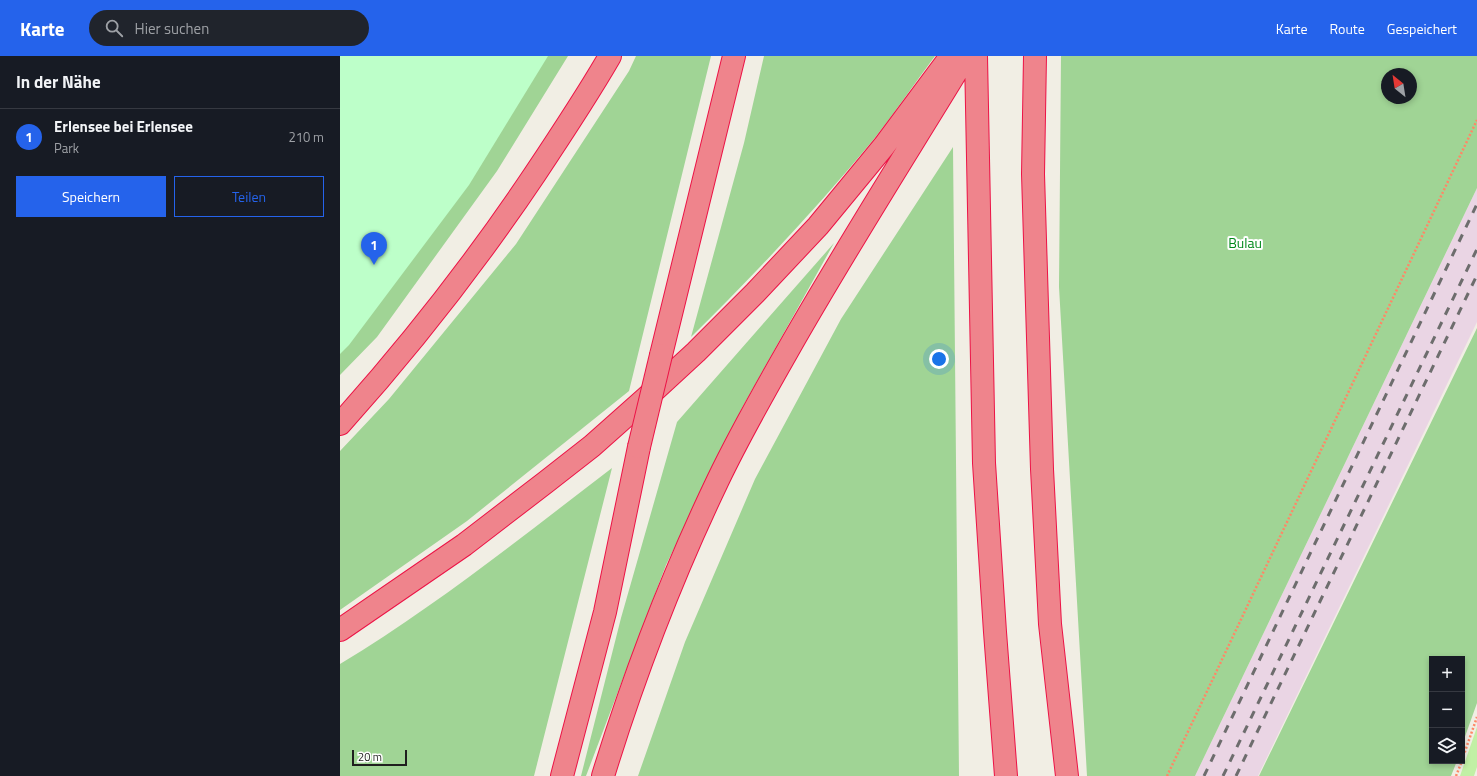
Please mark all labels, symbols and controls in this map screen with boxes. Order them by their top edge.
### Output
search box [89,10,369,46]
text: Karte [20,14,65,43]
icon: search [103,17,125,39]
text: Hier suchen [135,17,209,40]
text: Karte [1276,18,1308,39]
text: Route [1330,18,1365,39]
text: Gespeichert [1387,18,1457,39]
north arrow [1381,68,1417,104]
text: In der Nähe [16,69,101,95]
text: Erlensee bei Erlensee [54,115,193,138]
text: 1 [25,127,33,147]
text: 210 m [288,127,324,147]
text: Park [54,138,79,158]
button: Speichern [16,176,166,217]
button: Teilen [174,176,324,217]
pin: 1 [361,232,387,265]
park label: Bulau [1228,232,1262,253]
your location [929,349,949,369]
map controls [1429,656,1465,764]
button: + [1429,656,1465,692]
button: − [1429,692,1465,728]
button: layers [1429,728,1465,764]
scale bar [352,748,407,767]
text: 20 m [358,749,382,765]

